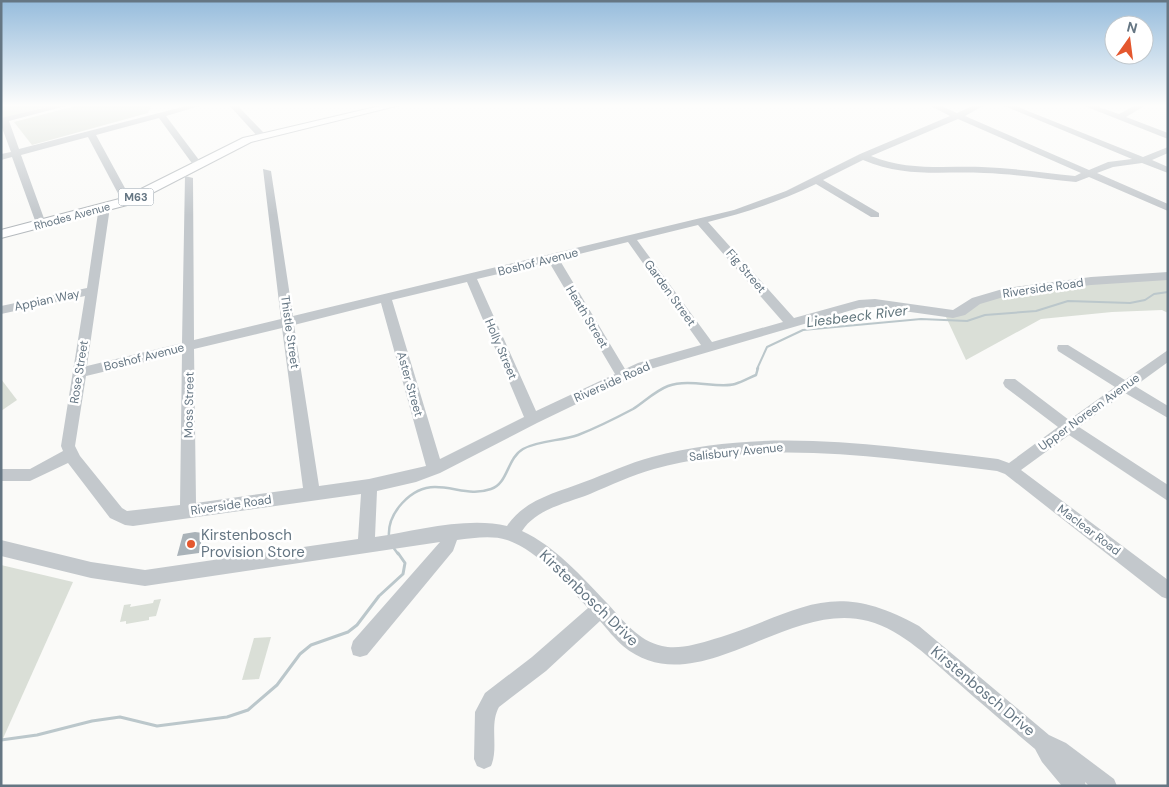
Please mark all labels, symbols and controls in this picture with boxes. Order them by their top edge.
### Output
north arrow [1104,15,1154,65]
text: N [1125,17,1139,37]
road number: M63 [118,188,154,206]
street label: Rhodes Avenue [32,199,112,233]
street label: Boshof Avenue [496,244,580,280]
street label: Fig Street [723,246,770,297]
street label: Garden Street [641,257,700,330]
street label: Riverside Road [1001,274,1085,302]
street label: Heath Street [562,283,612,351]
street label: Appian Way [13,285,82,315]
street label: Thistle Street [277,294,303,370]
water label: Liesbeeck River [805,301,909,331]
street label: Holly Street [481,316,521,382]
street label: Rose Street [66,339,92,405]
street label: Boshof Avenue [102,339,186,375]
street label: Aster Street [393,350,427,419]
street label: Riverside Road [571,358,653,406]
street label: Upper Noreen Avenue [1035,370,1143,454]
street label: Moss Street [180,371,198,438]
street label: Salisbury Avenue [688,439,784,465]
street label: Riverside Road [189,491,273,519]
street label: Maclear Road [1054,501,1124,559]
place label: Kirstenbosch Provision Store [201,525,305,562]
marker: Kirstenbosch Provision Store [185,538,197,550]
street label: Kirstenbosch Drive [535,545,643,651]
street label: Kirstenbosch Drive [927,641,1039,741]

